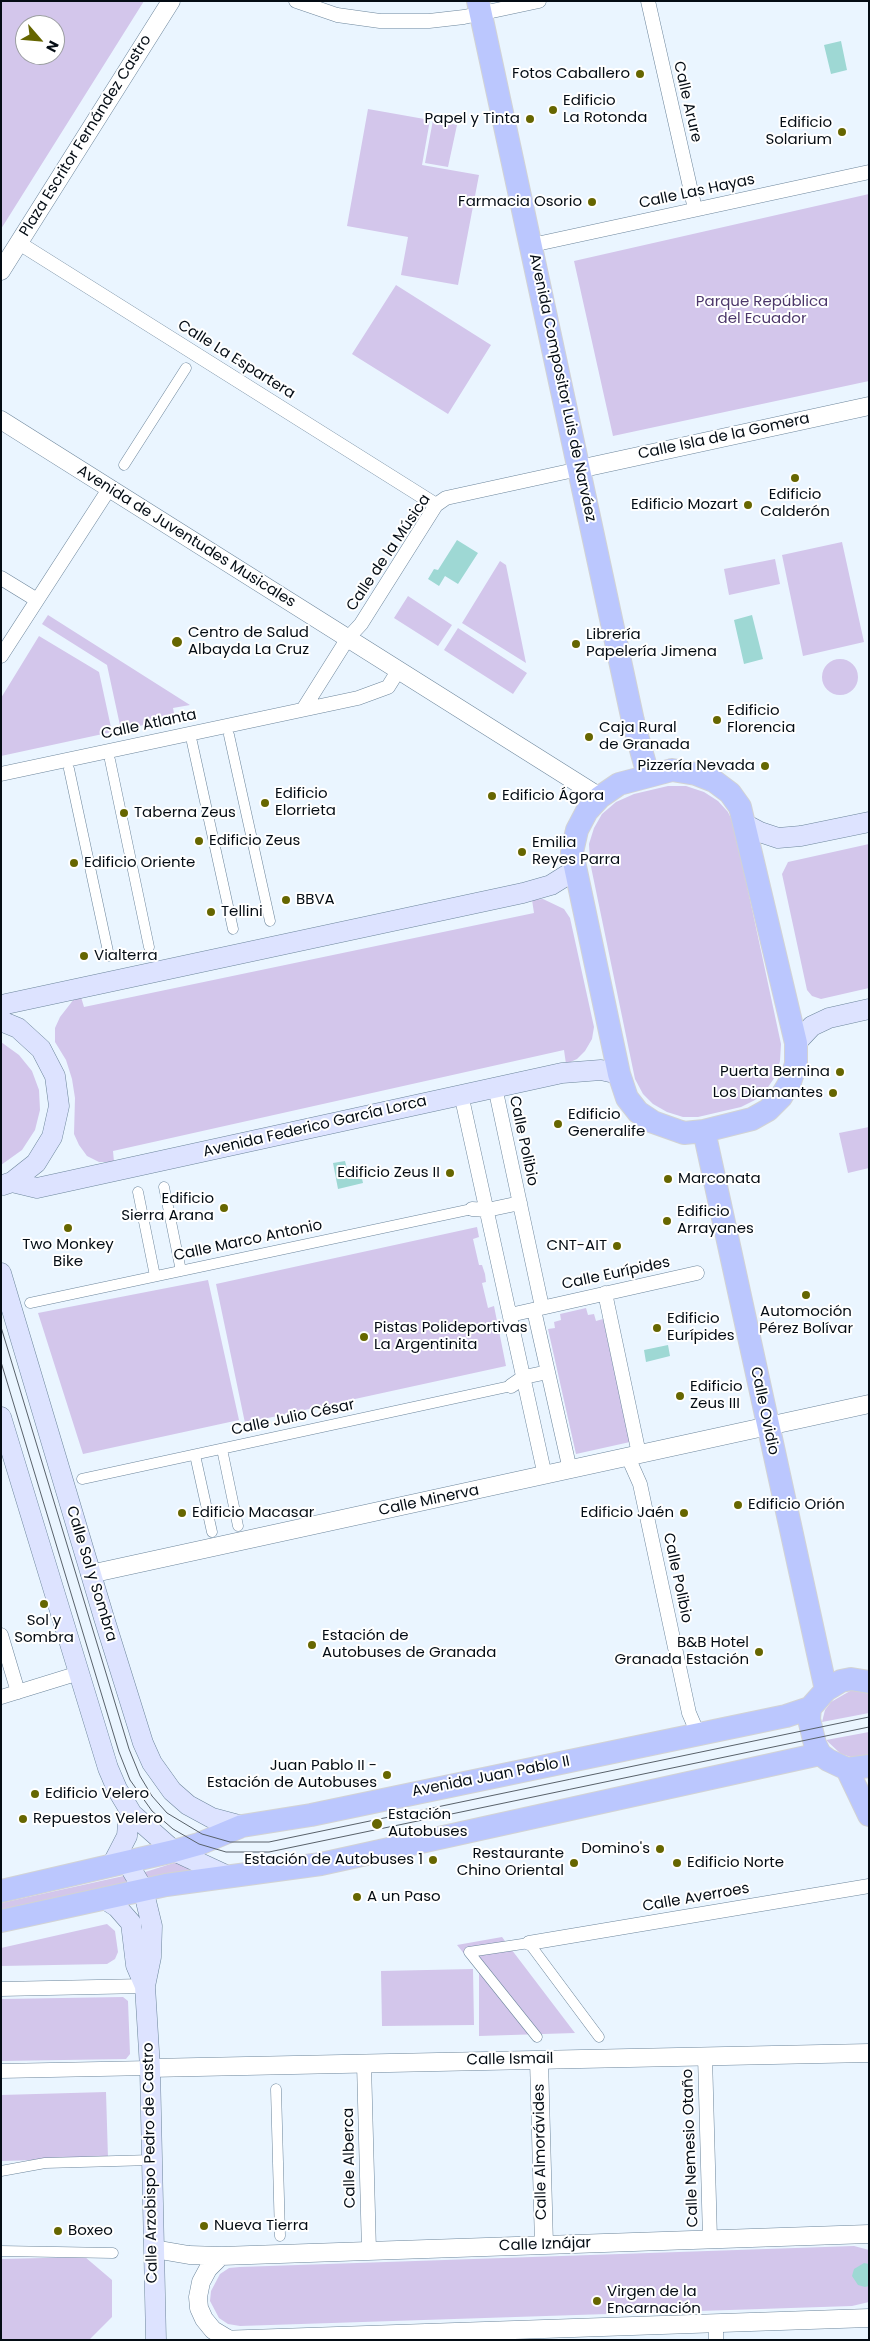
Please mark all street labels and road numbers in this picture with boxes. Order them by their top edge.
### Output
street label: Plaza Escritor Fernández Castro [16,32,156,240]
street label: Calle Arure [669,60,705,144]
street label: Calle Las Hayas [638,171,756,213]
street label: Avenida Compositor Luis de Narváez [525,252,599,524]
street label: Calle La Espartera [174,317,298,403]
street label: Calle Isla de la Gomera [637,410,811,464]
street label: Avenida de Juventudes Musicales [73,462,299,612]
street label: Calle de la Música [343,491,435,615]
street label: Calle Atlanta [100,706,198,744]
street label: Avenida Federico García Lorca [201,1092,429,1162]
street label: Calle Polibio [505,1094,541,1188]
street label: Calle Marco Antonio [172,1216,324,1266]
street label: Calle Eurípides [560,1254,672,1294]
street label: Calle Ovidio [746,1365,782,1457]
street label: Calle Julio César [230,1396,356,1440]
street label: Calle Minerva [377,1482,481,1520]
street label: Calle Sol y Sombra [62,1504,120,1644]
street label: Calle Polibio [659,1531,695,1625]
street label: Avenida Juan Pablo II [411,1753,571,1801]
street label: Calle Averroes [641,1880,751,1916]
street label: Calle Arzobispo Pedro de Castro [140,2042,162,2284]
street label: Calle Ismail [466,2050,554,2070]
street label: Calle Nemesio Otaño [679,2068,703,2228]
street label: Calle Almorávides [531,2084,551,2220]
street label: Calle Alberca [340,2108,360,2208]
street label: Calle Iznájar [499,2234,591,2256]

